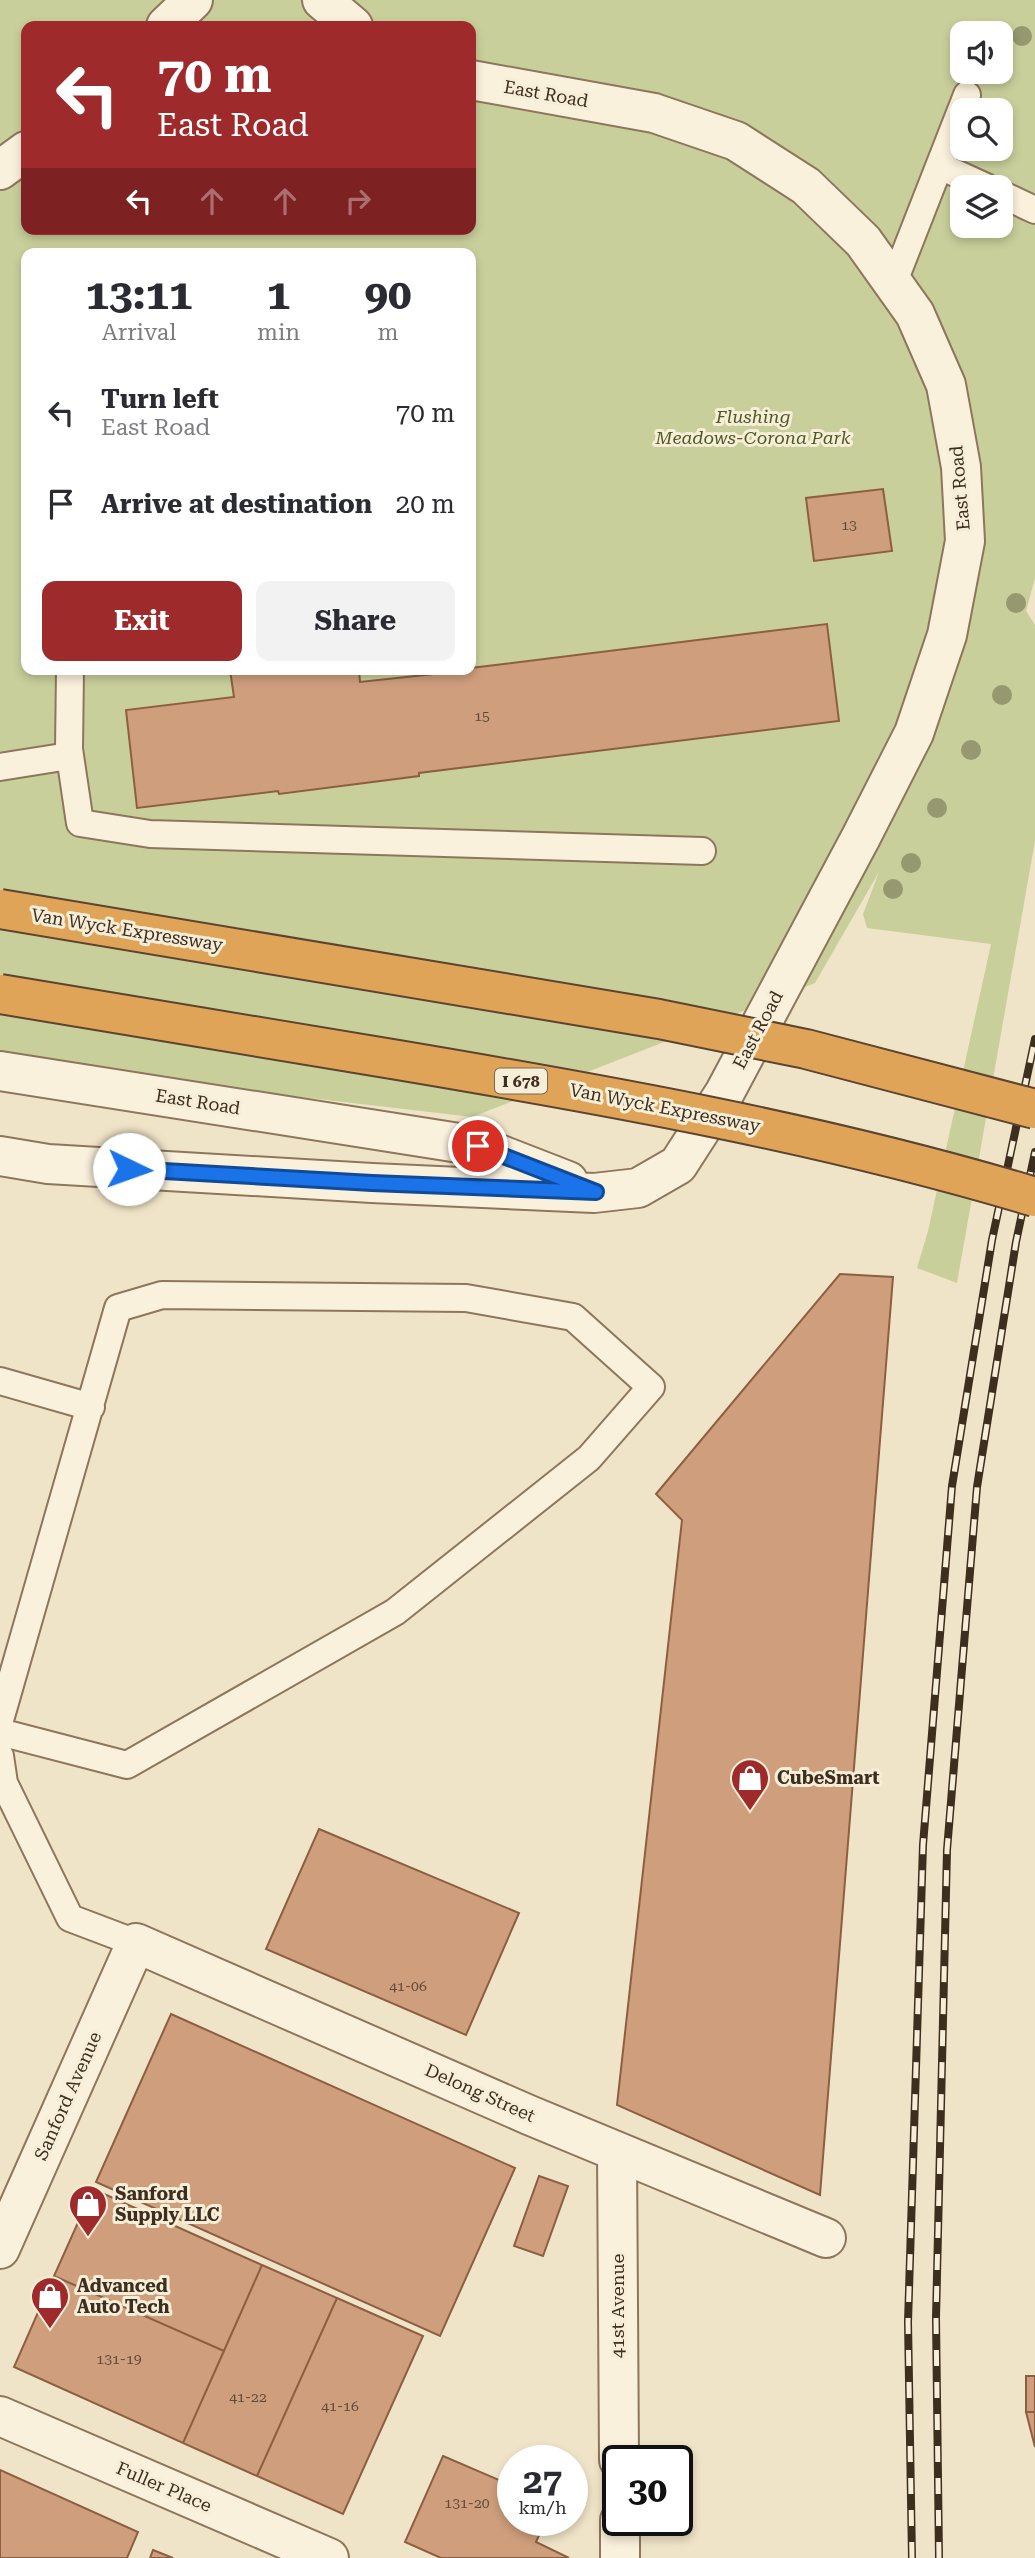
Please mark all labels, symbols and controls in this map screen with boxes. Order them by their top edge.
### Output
map controls [950,21,1013,238]
button: sound [950,21,1013,84]
text: 70 m [157,47,272,104]
icon: left [42,49,133,140]
street label: East Road [502,76,590,111]
button: search [950,98,1013,161]
text: East Road [157,106,309,144]
button: layers [950,175,1013,238]
icon: left [120,182,158,220]
icon: ahead [193,182,231,220]
icon: ahead [266,182,304,220]
icon: right [339,182,377,220]
text: 13:11 [85,270,193,319]
text: 1 [267,270,290,319]
text: 90 [365,270,412,319]
text: Arrival [102,319,176,346]
text: min [257,319,300,346]
text: m [378,319,399,346]
text: Turn left [101,384,219,414]
icon: left [42,394,80,432]
text: 70 m [396,398,455,428]
park label: Flushing Meadows-Corona Park [655,406,851,448]
text: East Road [101,414,210,441]
street label: East Road [945,444,974,532]
icon: arrive [42,485,80,523]
text: Arrive at destination [101,489,372,519]
text: 20 m [396,489,455,519]
house number: 13 [841,517,857,533]
button: Exit [42,581,242,661]
button: Share [256,581,455,661]
house number: 15 [474,708,490,724]
street label: Van Wyck Expressway [30,904,225,955]
street label: East Road [728,987,787,1072]
road number: I 678 [495,1068,547,1093]
street label: Van Wyck Expressway [568,1079,763,1136]
street label: East Road [154,1084,242,1119]
pin [448,1116,508,1176]
icon: arrive [459,1127,497,1165]
position arrow [92,1132,166,1206]
shop icon: CubeSmart [729,1757,771,1812]
place label: CubeSmart [777,1767,880,1788]
house number: 41-06 [389,1978,427,1994]
street label: Sanford Avenue [30,2028,105,2163]
street label: Delong Street [422,2059,539,2126]
shop icon: Sanford Supply LLC [67,2183,109,2238]
place label: Sanford Supply LLC [115,2183,220,2225]
street label: 41st Avenue [607,2254,628,2358]
shop icon: Advanced Auto Tech [29,2275,71,2330]
place label: Advanced Auto Tech [77,2275,170,2317]
house number: 131-19 [96,2351,142,2367]
house number: 41-22 [229,2389,267,2405]
house number: 41-16 [321,2398,359,2414]
speed limit sign: 30 [602,2445,693,2536]
street label: Fuller Place [113,2457,215,2516]
text: 27 [523,2461,562,2502]
house number: 131-20 [444,2495,490,2511]
text: km/h [518,2497,567,2518]

